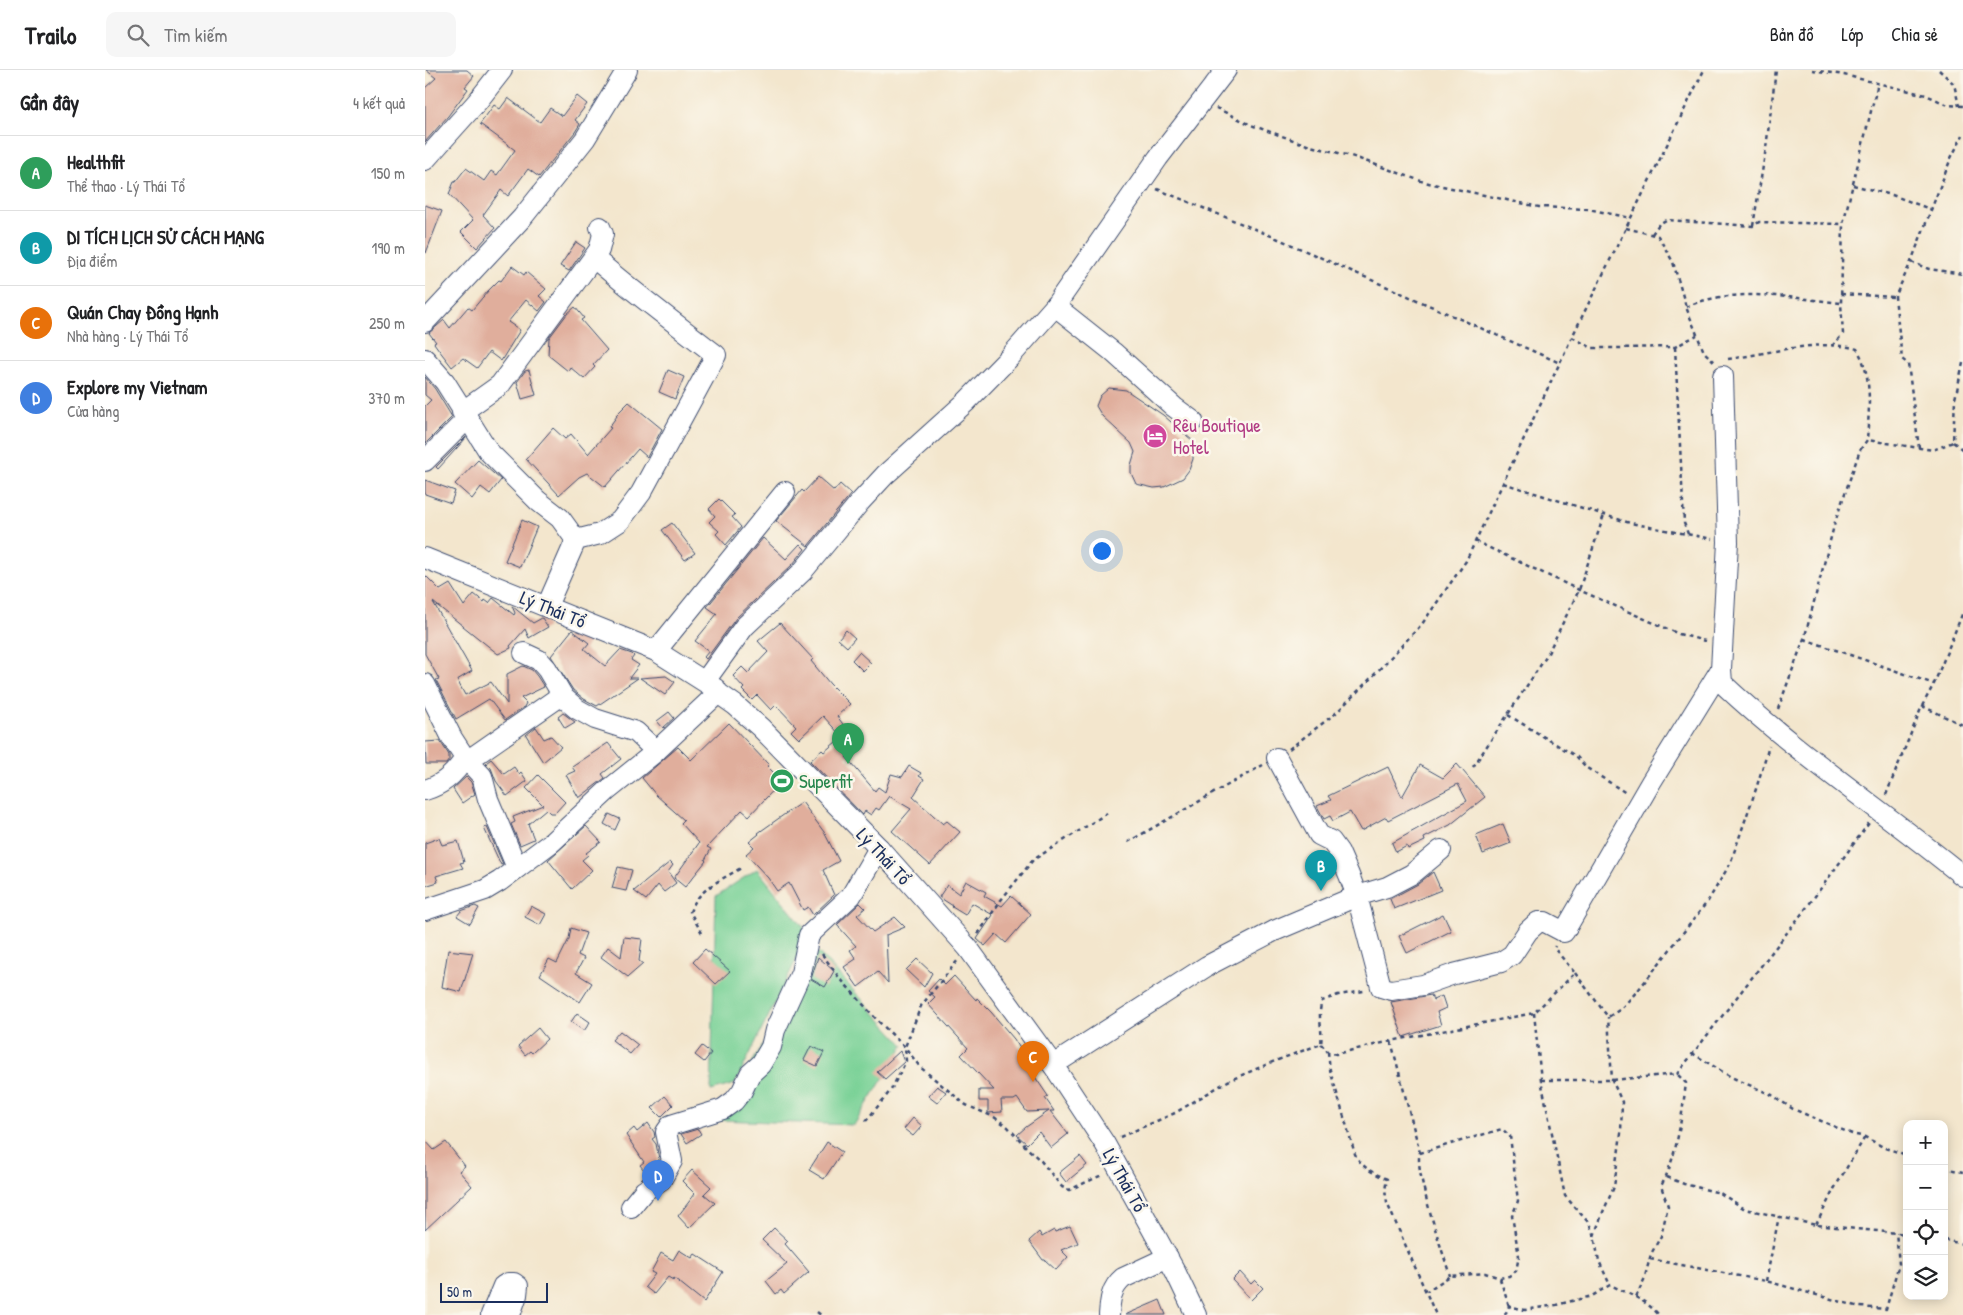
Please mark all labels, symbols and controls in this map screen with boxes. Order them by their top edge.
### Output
search box [106,12,456,57]
text: Trailo [25,19,76,51]
icon: search [124,21,152,49]
text: Tìm kiếm [164,22,227,48]
text: Bản đồ [1770,22,1814,47]
text: Lớp [1842,22,1863,47]
text: Chia sẻ [1891,22,1938,47]
text: Gần đây [20,88,79,117]
text: 4 kết quả [353,92,405,114]
text: Healthfit [67,149,125,175]
text: A [32,162,40,184]
text: 150 m [371,162,405,184]
text: Thể thao · Lý Thái Tổ [67,175,185,197]
text: DI TÍCH LỊCH SỬ CÁCH MẠNG [67,224,264,250]
text: B [32,237,40,259]
text: 190 m [372,237,405,259]
text: Địa điểm [67,250,117,272]
text: Quán Chay Đồng Hạnh [67,299,218,325]
text: C [32,312,40,334]
text: 250 m [369,312,405,334]
text: Nhà hàng · Lý Thái Tổ [67,325,188,347]
text: Explore my Vietnam [67,374,207,400]
text: D [32,387,40,409]
text: 370 m [368,387,405,409]
text: Cửa hàng [67,400,119,422]
place label: Rêu Boutique Hotel [1173,412,1261,460]
hotel icon: Rêu Boutique Hotel [1142,423,1168,449]
your location [1089,538,1115,564]
street label: Lý Thái Tổ [516,584,590,634]
pin: A [832,723,864,764]
sports icon: Superfit [769,768,795,794]
place label: Superfit [799,768,853,794]
street label: Lý Thái Tổ [851,822,917,890]
pin: B [1305,850,1337,891]
pin: C [1017,1041,1049,1082]
map controls [1903,1120,1948,1300]
button: + [1903,1120,1948,1165]
street label: Lý Thái Tổ [1097,1144,1153,1217]
pin: D [642,1160,674,1201]
button: − [1903,1165,1948,1210]
button: locate [1903,1210,1948,1255]
button: layers [1903,1255,1948,1300]
scale bar [440,1280,547,1303]
text: 50 m [447,1282,472,1301]

